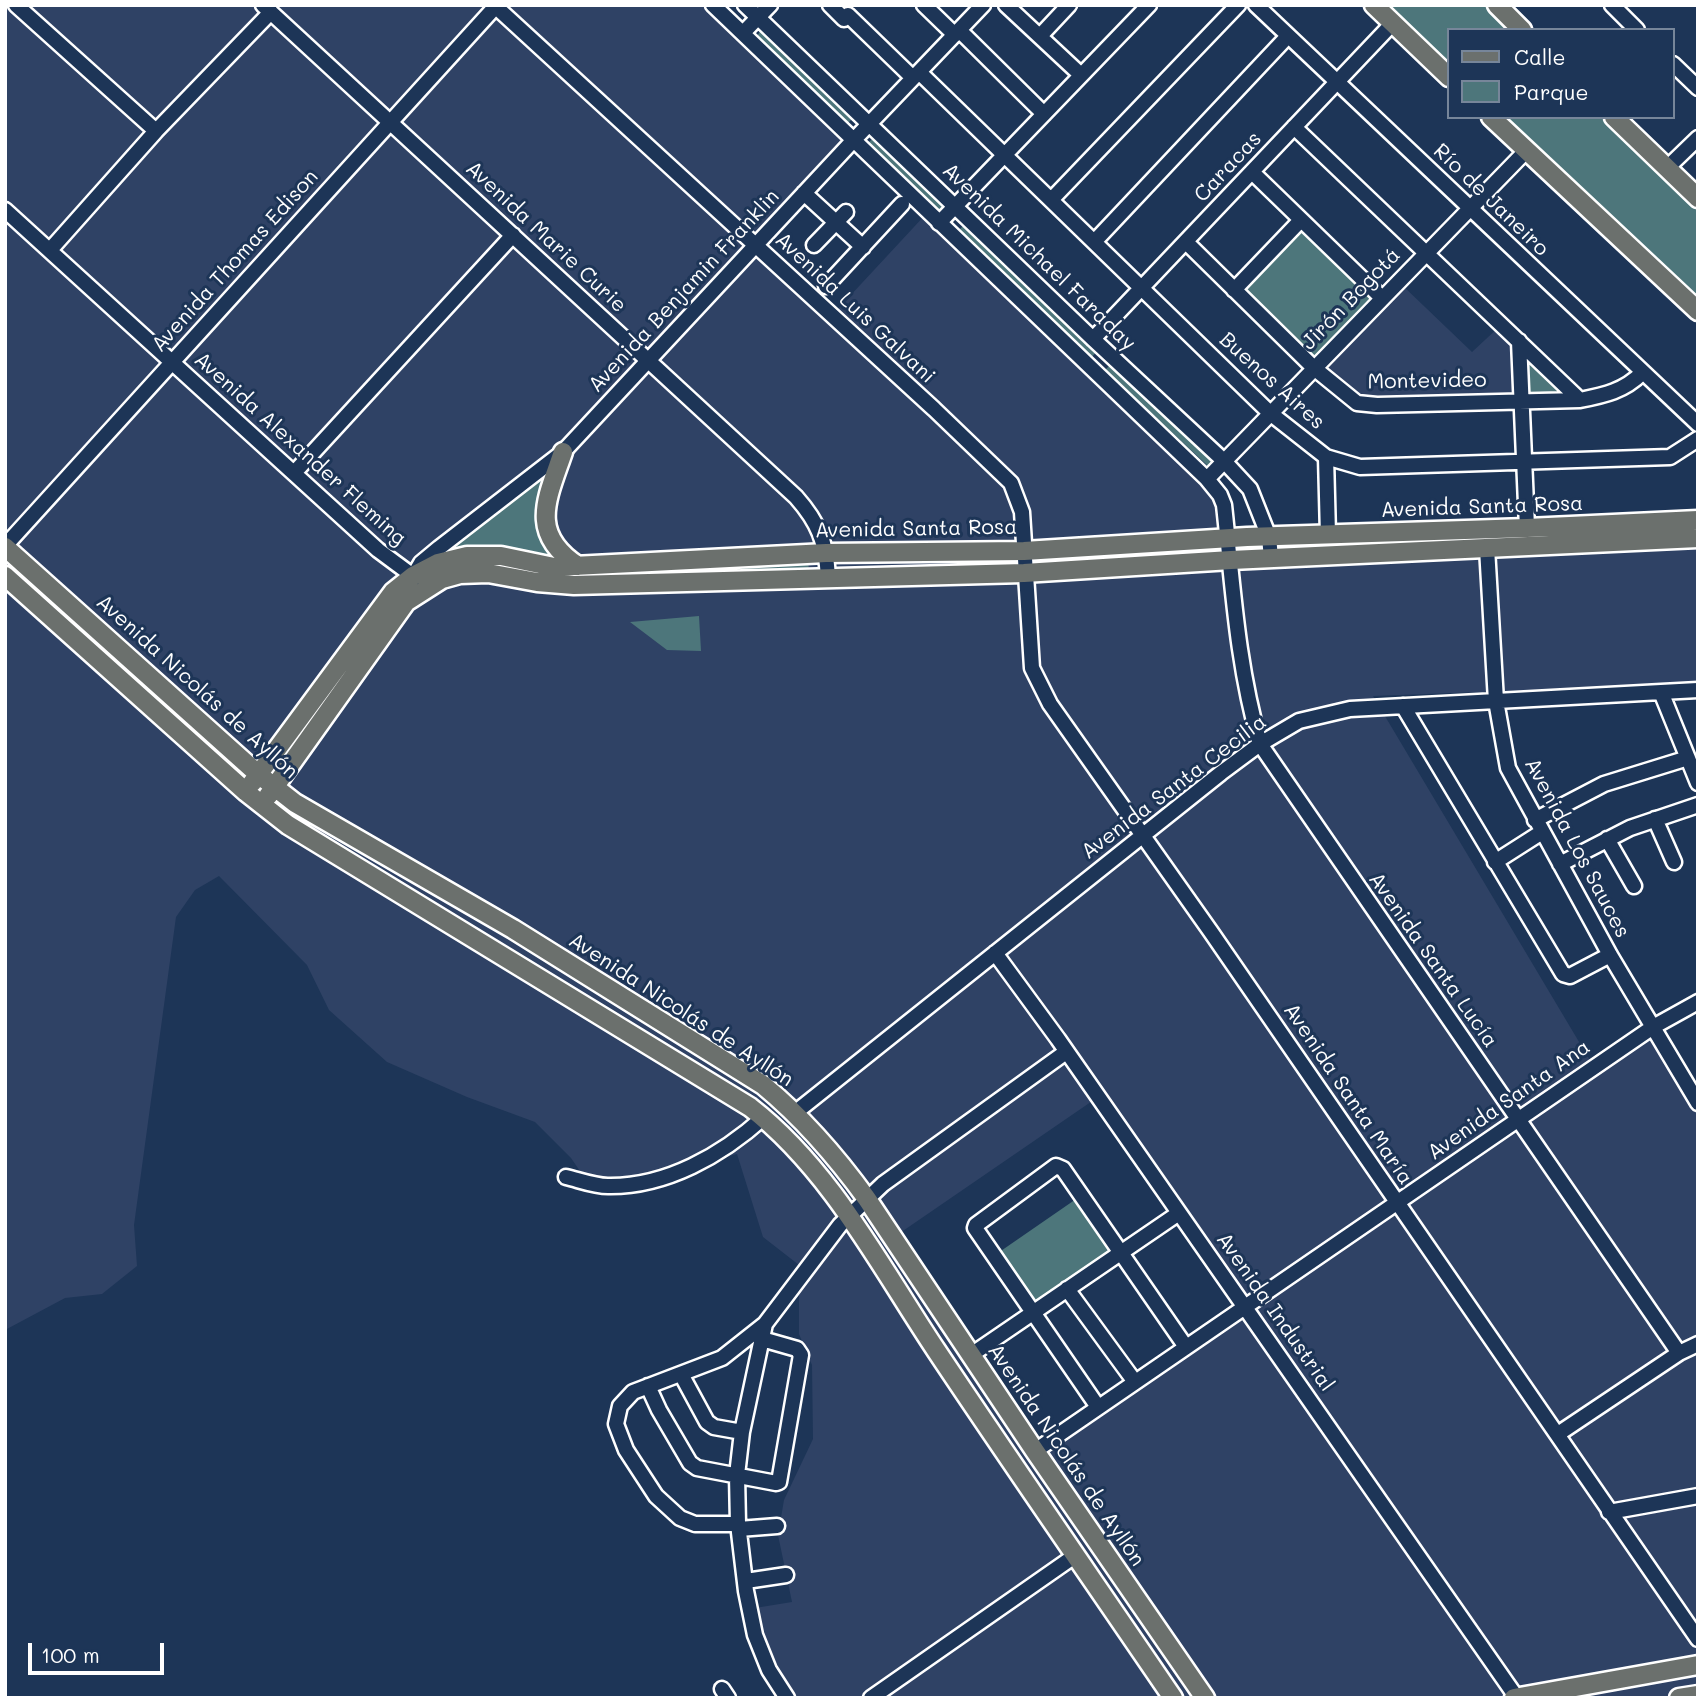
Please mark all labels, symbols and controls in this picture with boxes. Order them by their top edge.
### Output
legend [1448,28,1675,119]
text: Calle [1514,43,1566,70]
text: Parque [1514,78,1588,105]
street label: Caracas [1189,126,1267,208]
street label: Río de Janeiro [1428,139,1554,261]
street label: Avenida Marie Curie [460,156,632,318]
street label: Avenida Michael Faraday [937,158,1141,356]
street label: Avenida Thomas Edison [147,165,323,357]
street label: Avenida Benjamin Franklin [583,184,785,398]
street label: Avenida Luis Galvani [770,227,940,389]
street label: Jirón Bogotá [1296,243,1406,355]
street label: Buenos Aires [1214,327,1330,435]
street label: Avenida Alexander Fleming [189,347,411,551]
street label: Montevideo [1367,367,1487,395]
street label: Avenida Santa Rosa [1380,491,1584,523]
street label: Avenida Santa Rosa [815,515,1017,543]
street label: Avenida Nicolás de Ayllón [91,590,303,784]
street label: Avenida Santa Cecilia [1077,709,1271,865]
street label: Avenida Los Sauces [1519,754,1635,942]
street label: Avenida Santa Lucía [1363,868,1503,1052]
street label: Avenida Nicolás de Ayllón [564,928,798,1092]
street label: Avenida Santa María [1278,999,1418,1189]
street label: Avenida Santa Ana [1423,1034,1595,1166]
street label: Avenida Industrial [1211,1228,1339,1396]
street label: Avenida Nicolás de Ayllón [982,1339,1150,1571]
scale bar [32,1630,168,1674]
text: 100 m [41,1641,100,1668]

